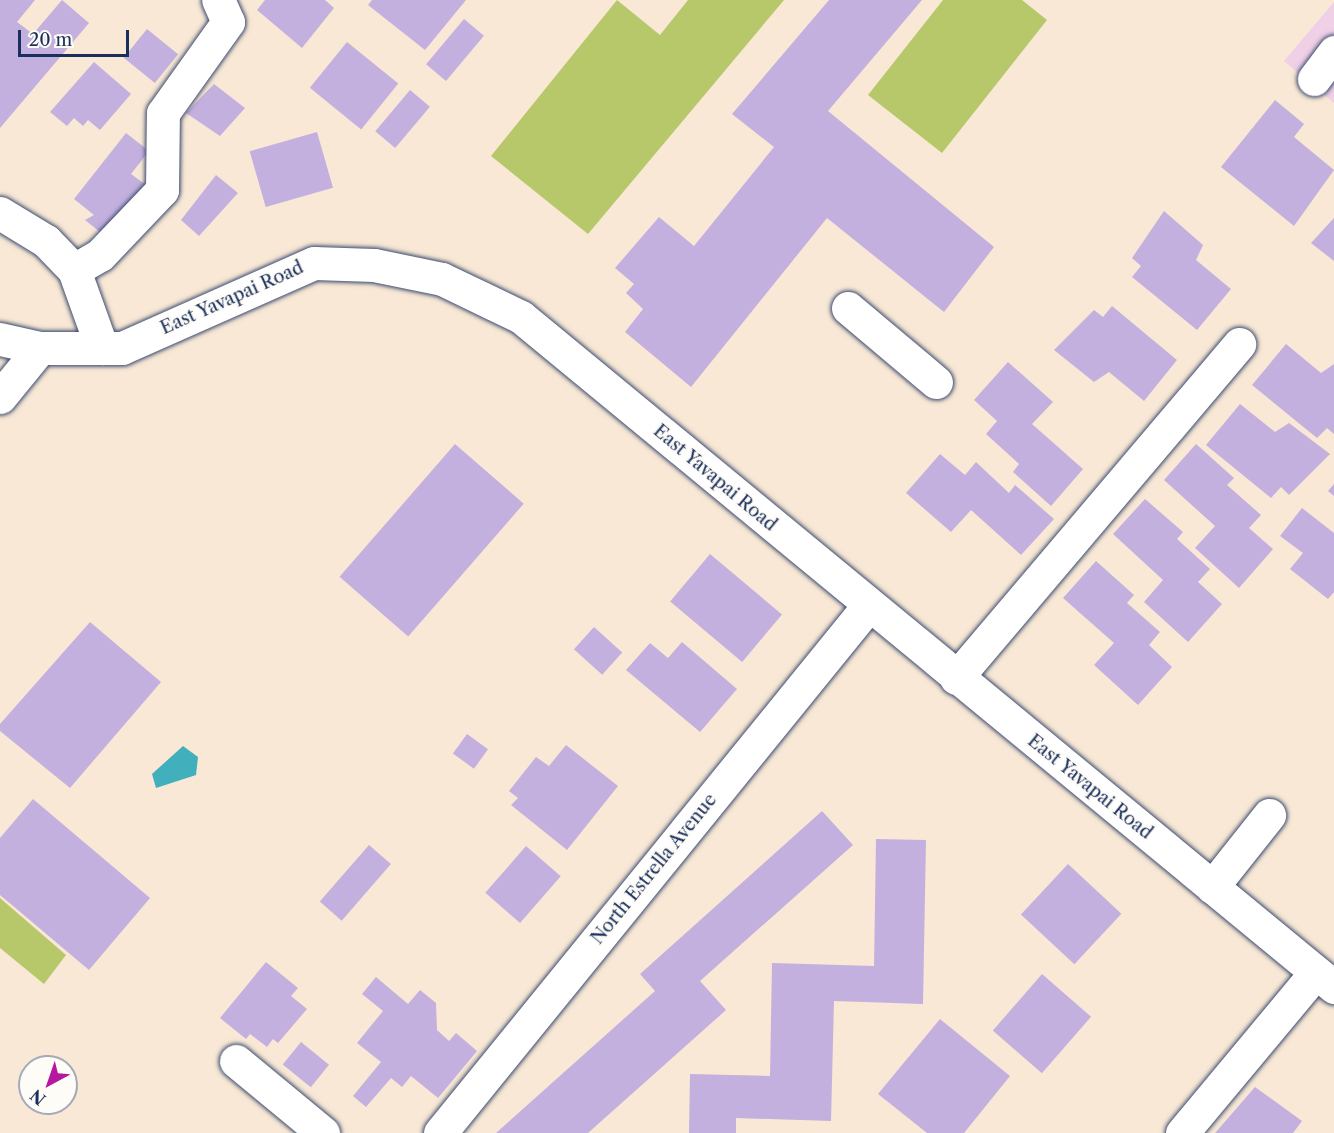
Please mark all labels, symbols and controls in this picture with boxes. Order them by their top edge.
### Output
scale bar [21,18,132,56]
text: 20 m [29,29,72,51]
street label: East Yavapai Road [157,257,307,339]
street label: East Yavapai Road [649,420,781,536]
street label: East Yavapai Road [1023,730,1157,844]
street label: North Estrella Avenue [586,789,722,949]
north arrow [18,1055,78,1115]
text: N [26,1085,49,1109]

